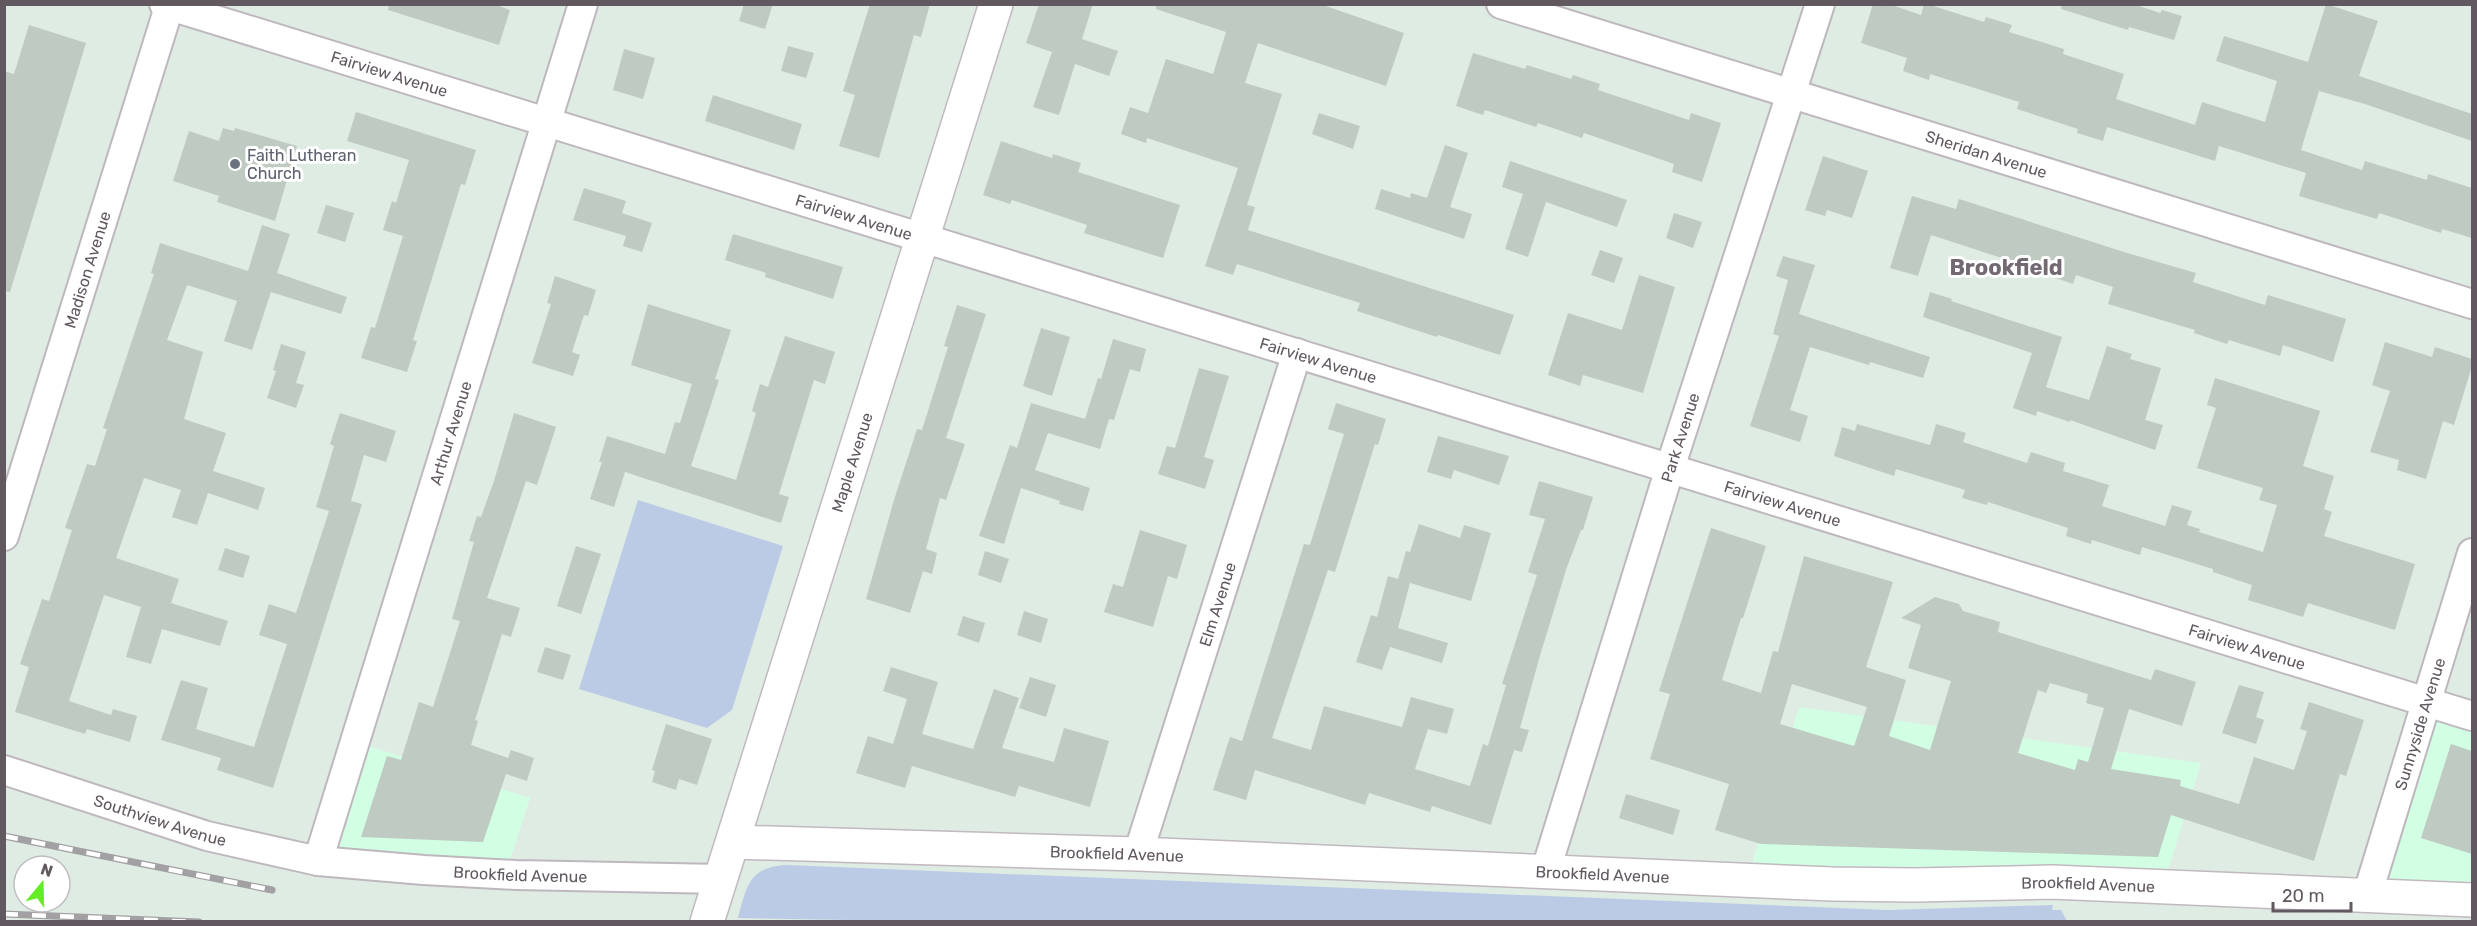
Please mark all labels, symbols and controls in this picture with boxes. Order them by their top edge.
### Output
street label: Fairview Avenue [329,47,450,101]
street label: Sheridan Avenue [1923,127,2049,182]
place label: Faith Lutheran Church [247,146,356,183]
marker: Faith Lutheran Church [228,157,242,171]
street label: Fairview Avenue [793,190,915,244]
street label: Madison Avenue [60,209,115,331]
district label: Brookfield [1949,254,2063,281]
street label: Fairview Avenue [1257,334,1379,388]
street label: Arthur Avenue [426,379,476,487]
street label: Park Avenue [1657,390,1704,485]
street label: Maple Avenue [828,410,877,515]
street label: Fairview Avenue [1722,477,1843,531]
street label: Elm Avenue [1195,560,1240,649]
street label: Fairview Avenue [2186,620,2308,674]
street label: Sunnyside Avenue [2391,655,2449,793]
street label: Southview Avenue [91,791,228,850]
street label: Brookfield Avenue [1050,842,1184,866]
north arrow [12,854,72,914]
text: N [38,859,55,881]
street label: Brookfield Avenue [1535,862,1670,887]
street label: Brookfield Avenue [453,863,587,886]
street label: Brookfield Avenue [2021,873,2155,896]
scale bar [2273,875,2351,913]
text: 20 m [2282,885,2324,907]

